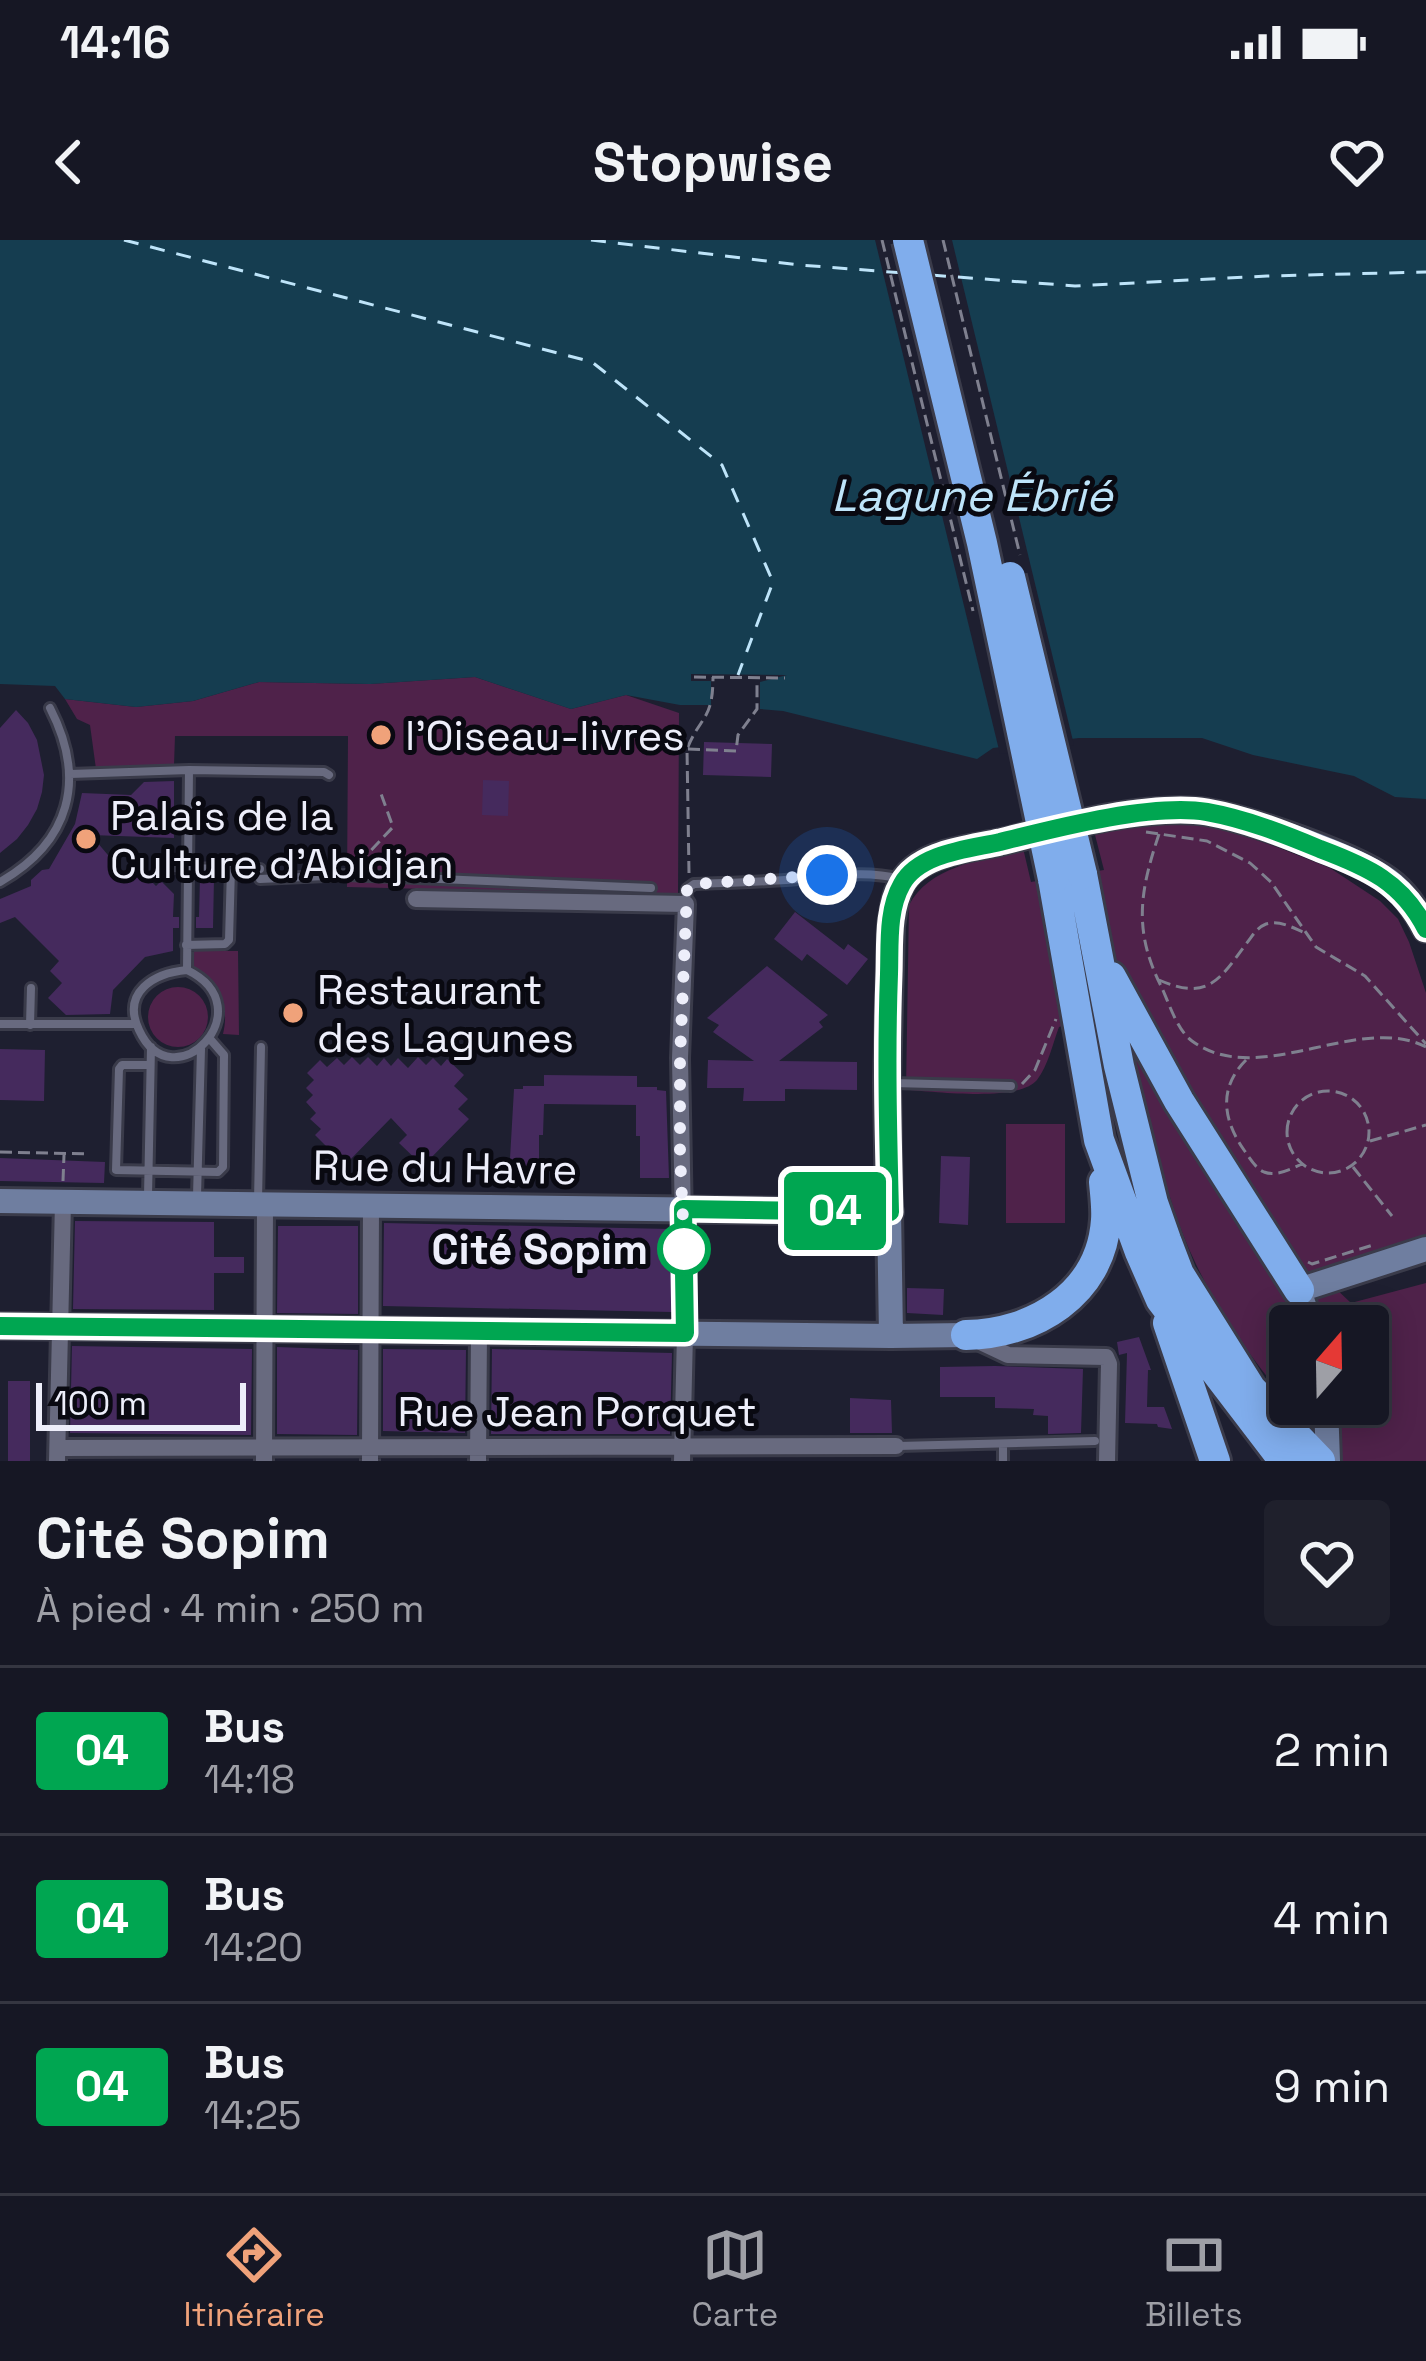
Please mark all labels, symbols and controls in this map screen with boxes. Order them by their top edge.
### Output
text: 14:16 [60,14,171,71]
text: Stopwise [593,128,833,197]
icon: back [36,129,102,195]
icon: heart [1324,129,1390,195]
water label: Lagune Ébrié [831,467,1114,524]
place label: l'Oiseau-livres [405,709,685,762]
marker: l'Oiseau-livres [368,722,394,748]
place label: Palais de la Culture d'Abidjan [110,789,454,890]
marker: Palais de la Culture d'Abidjan [73,826,99,852]
your location [797,845,857,905]
place label: Restaurant des Lagunes [317,963,574,1064]
marker: Restaurant des Lagunes [280,1000,306,1026]
street label: Rue du Havre [312,1139,578,1196]
line badge: 04 [781,1172,889,1250]
text: 04 [808,1184,862,1237]
place label: Cité Sopim [431,1223,648,1276]
marker: Cité Sopim [659,1224,709,1274]
north arrow [1269,1305,1389,1425]
map controls [1269,1305,1389,1425]
scale bar [36,1377,246,1430]
text: 100 m [54,1383,147,1425]
street label: Rue Jean Porquet [398,1385,756,1438]
button: heart [1264,1500,1390,1626]
text: Cité Sopim [36,1502,330,1575]
text: À pied · 4 min · 250 m [36,1584,424,1633]
text: Bus [204,1698,285,1755]
text: 2 min [1274,1722,1390,1779]
text: 04 [75,1724,129,1777]
text: 14:18 [204,1755,295,1804]
text: Bus [204,1866,285,1923]
text: 4 min [1273,1890,1390,1947]
text: 04 [75,1892,129,1945]
text: 14:20 [204,1923,303,1972]
text: Bus [204,2034,285,2091]
text: 9 min [1274,2058,1390,2115]
text: 04 [75,2060,129,2113]
text: 14:25 [204,2091,301,2140]
tab: Itinéraire [183,2222,325,2336]
tab: Carte [692,2222,778,2336]
tab: Billets [1145,2222,1243,2336]

